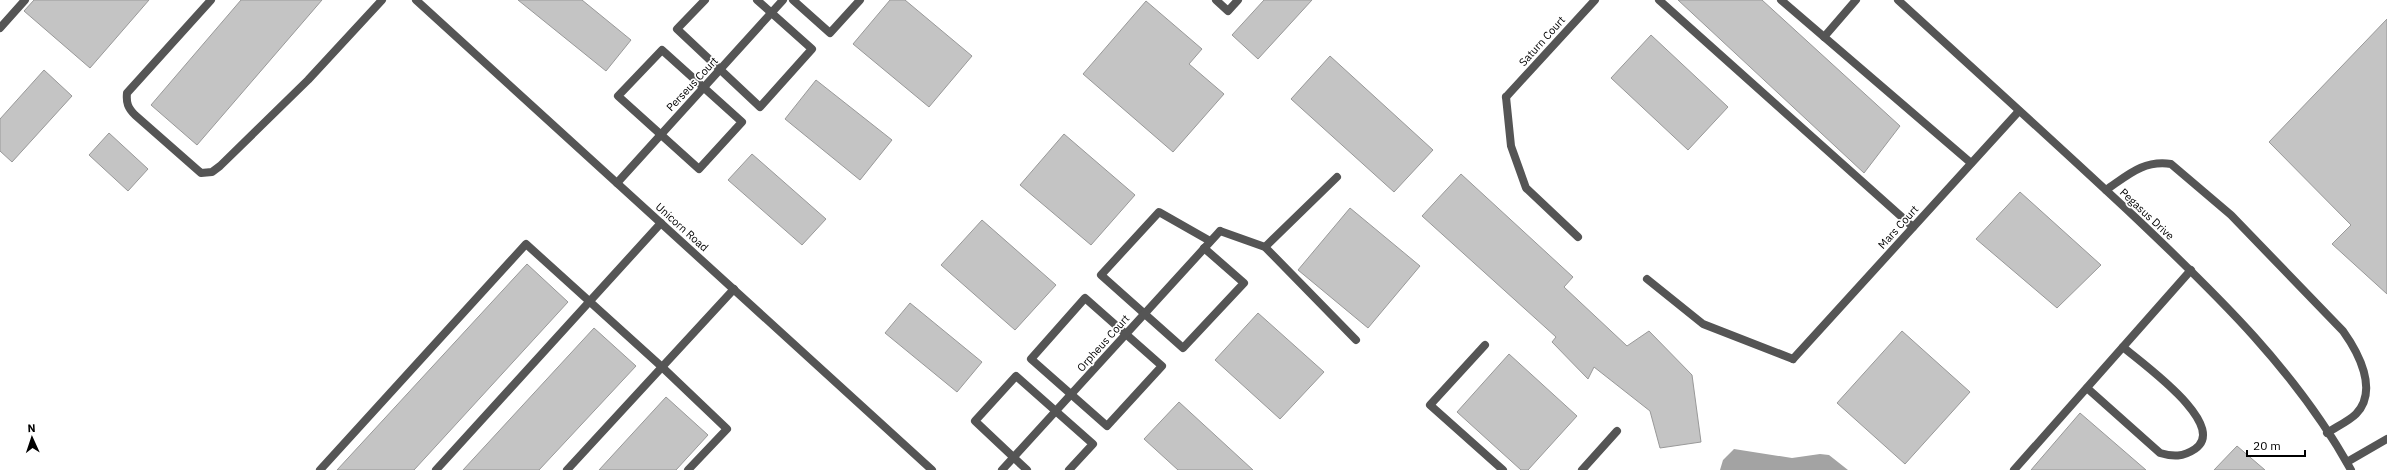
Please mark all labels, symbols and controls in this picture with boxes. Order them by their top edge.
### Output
street label: Saturn Court [1516,13,1568,69]
street label: Perseus Court [663,54,721,114]
street label: Pegasus Drive [2117,185,2177,243]
street label: Unicorn Road [653,200,711,254]
street label: Mars Court [1875,202,1921,252]
street label: Orpheus Court [1074,312,1132,374]
north arrow [12,418,52,458]
text: N [27,421,36,435]
scale bar [2247,432,2305,458]
text: 20 m [2253,438,2281,453]

